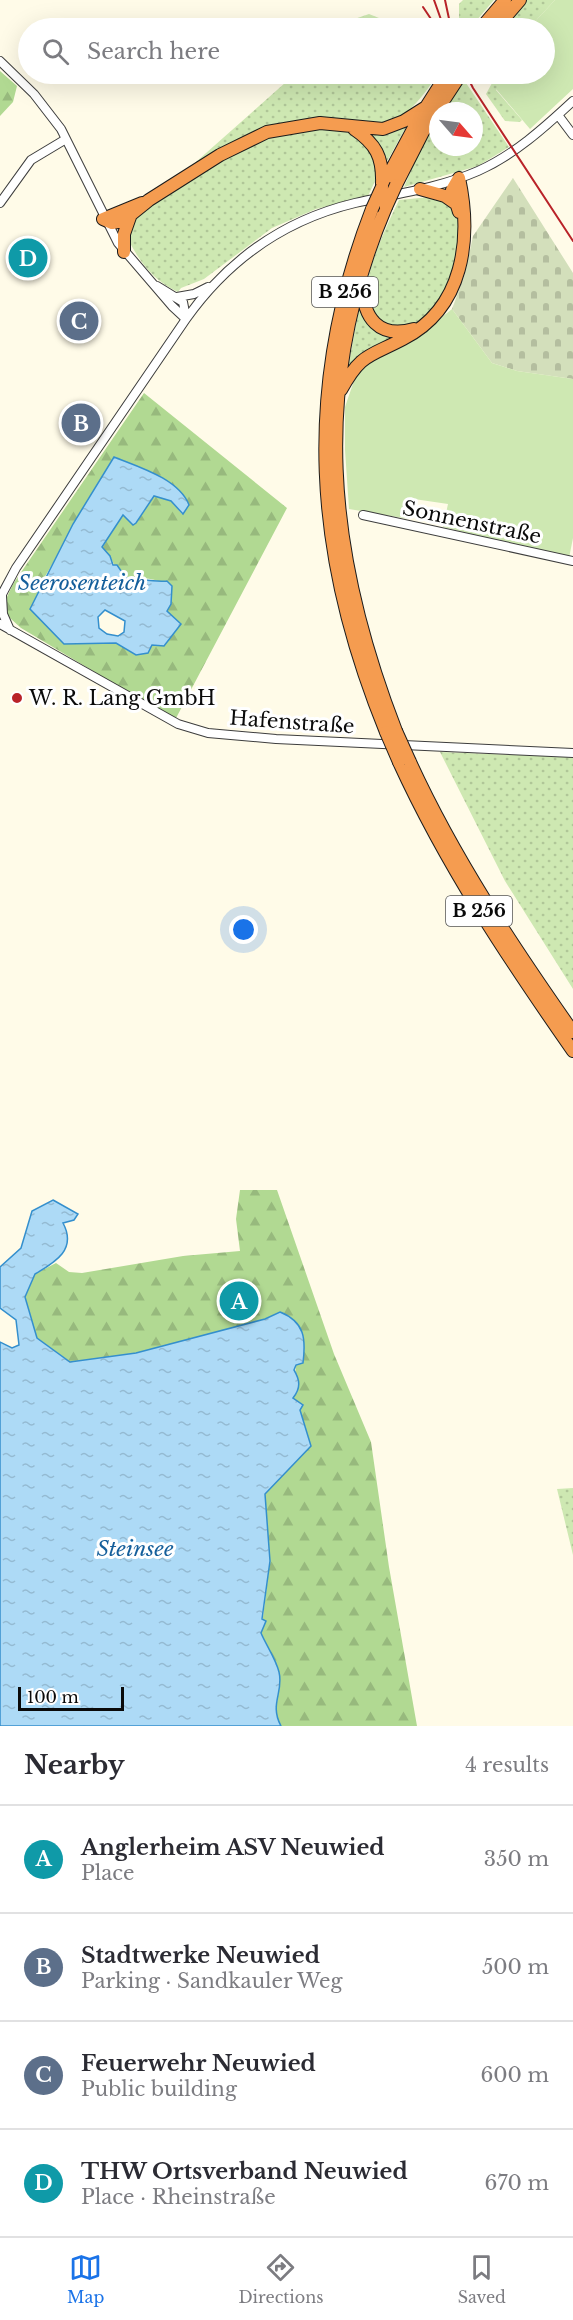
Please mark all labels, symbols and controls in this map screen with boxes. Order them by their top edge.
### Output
search box [18,18,555,84]
icon: search [39,35,72,68]
text: Search here [87,38,220,65]
north arrow [429,102,483,156]
pin: D [9,236,48,280]
road number: B 256 [312,277,378,307]
pin: C [60,298,98,344]
pin: B [62,400,100,446]
street label: Sonnenstraße [400,496,544,548]
water label: Seerosenteich [18,570,146,596]
place label: W. R. Lang GmbH [28,686,216,710]
marker: W. R. Lang GmbH [10,691,24,705]
street label: Hafenstraße [229,706,355,738]
road number: B 256 [446,896,512,926]
your location [229,915,258,944]
pin: A [220,1278,258,1324]
water label: Steinsee [97,1536,174,1562]
scale bar [18,1684,124,1712]
text: 100 m [27,1687,79,1707]
text: Nearby [24,1749,125,1781]
text: 4 results [465,1753,549,1777]
text: Anglerheim ASV Neuwied [81,1834,385,1861]
text: A [35,1847,52,1871]
text: 350 m [484,1847,549,1871]
text: Place [81,1861,135,1885]
text: Stadtwerke Neuwied [81,1942,320,1969]
text: B [36,1955,51,1979]
text: 500 m [482,1955,549,1979]
text: Parking · Sandkauler Weg [81,1969,342,1993]
text: Feuerwehr Neuwied [81,2050,316,2077]
text: C [35,2063,52,2087]
text: 600 m [480,2063,549,2087]
text: Public building [81,2077,237,2101]
text: THW Ortsverband Neuwied [81,2158,408,2185]
text: D [34,2171,53,2195]
text: 670 m [485,2171,549,2195]
text: Place · Rheinstraße [81,2185,276,2209]
tab: Map [67,2251,104,2307]
tab: Directions [238,2251,323,2307]
tab: Saved [458,2251,506,2307]

